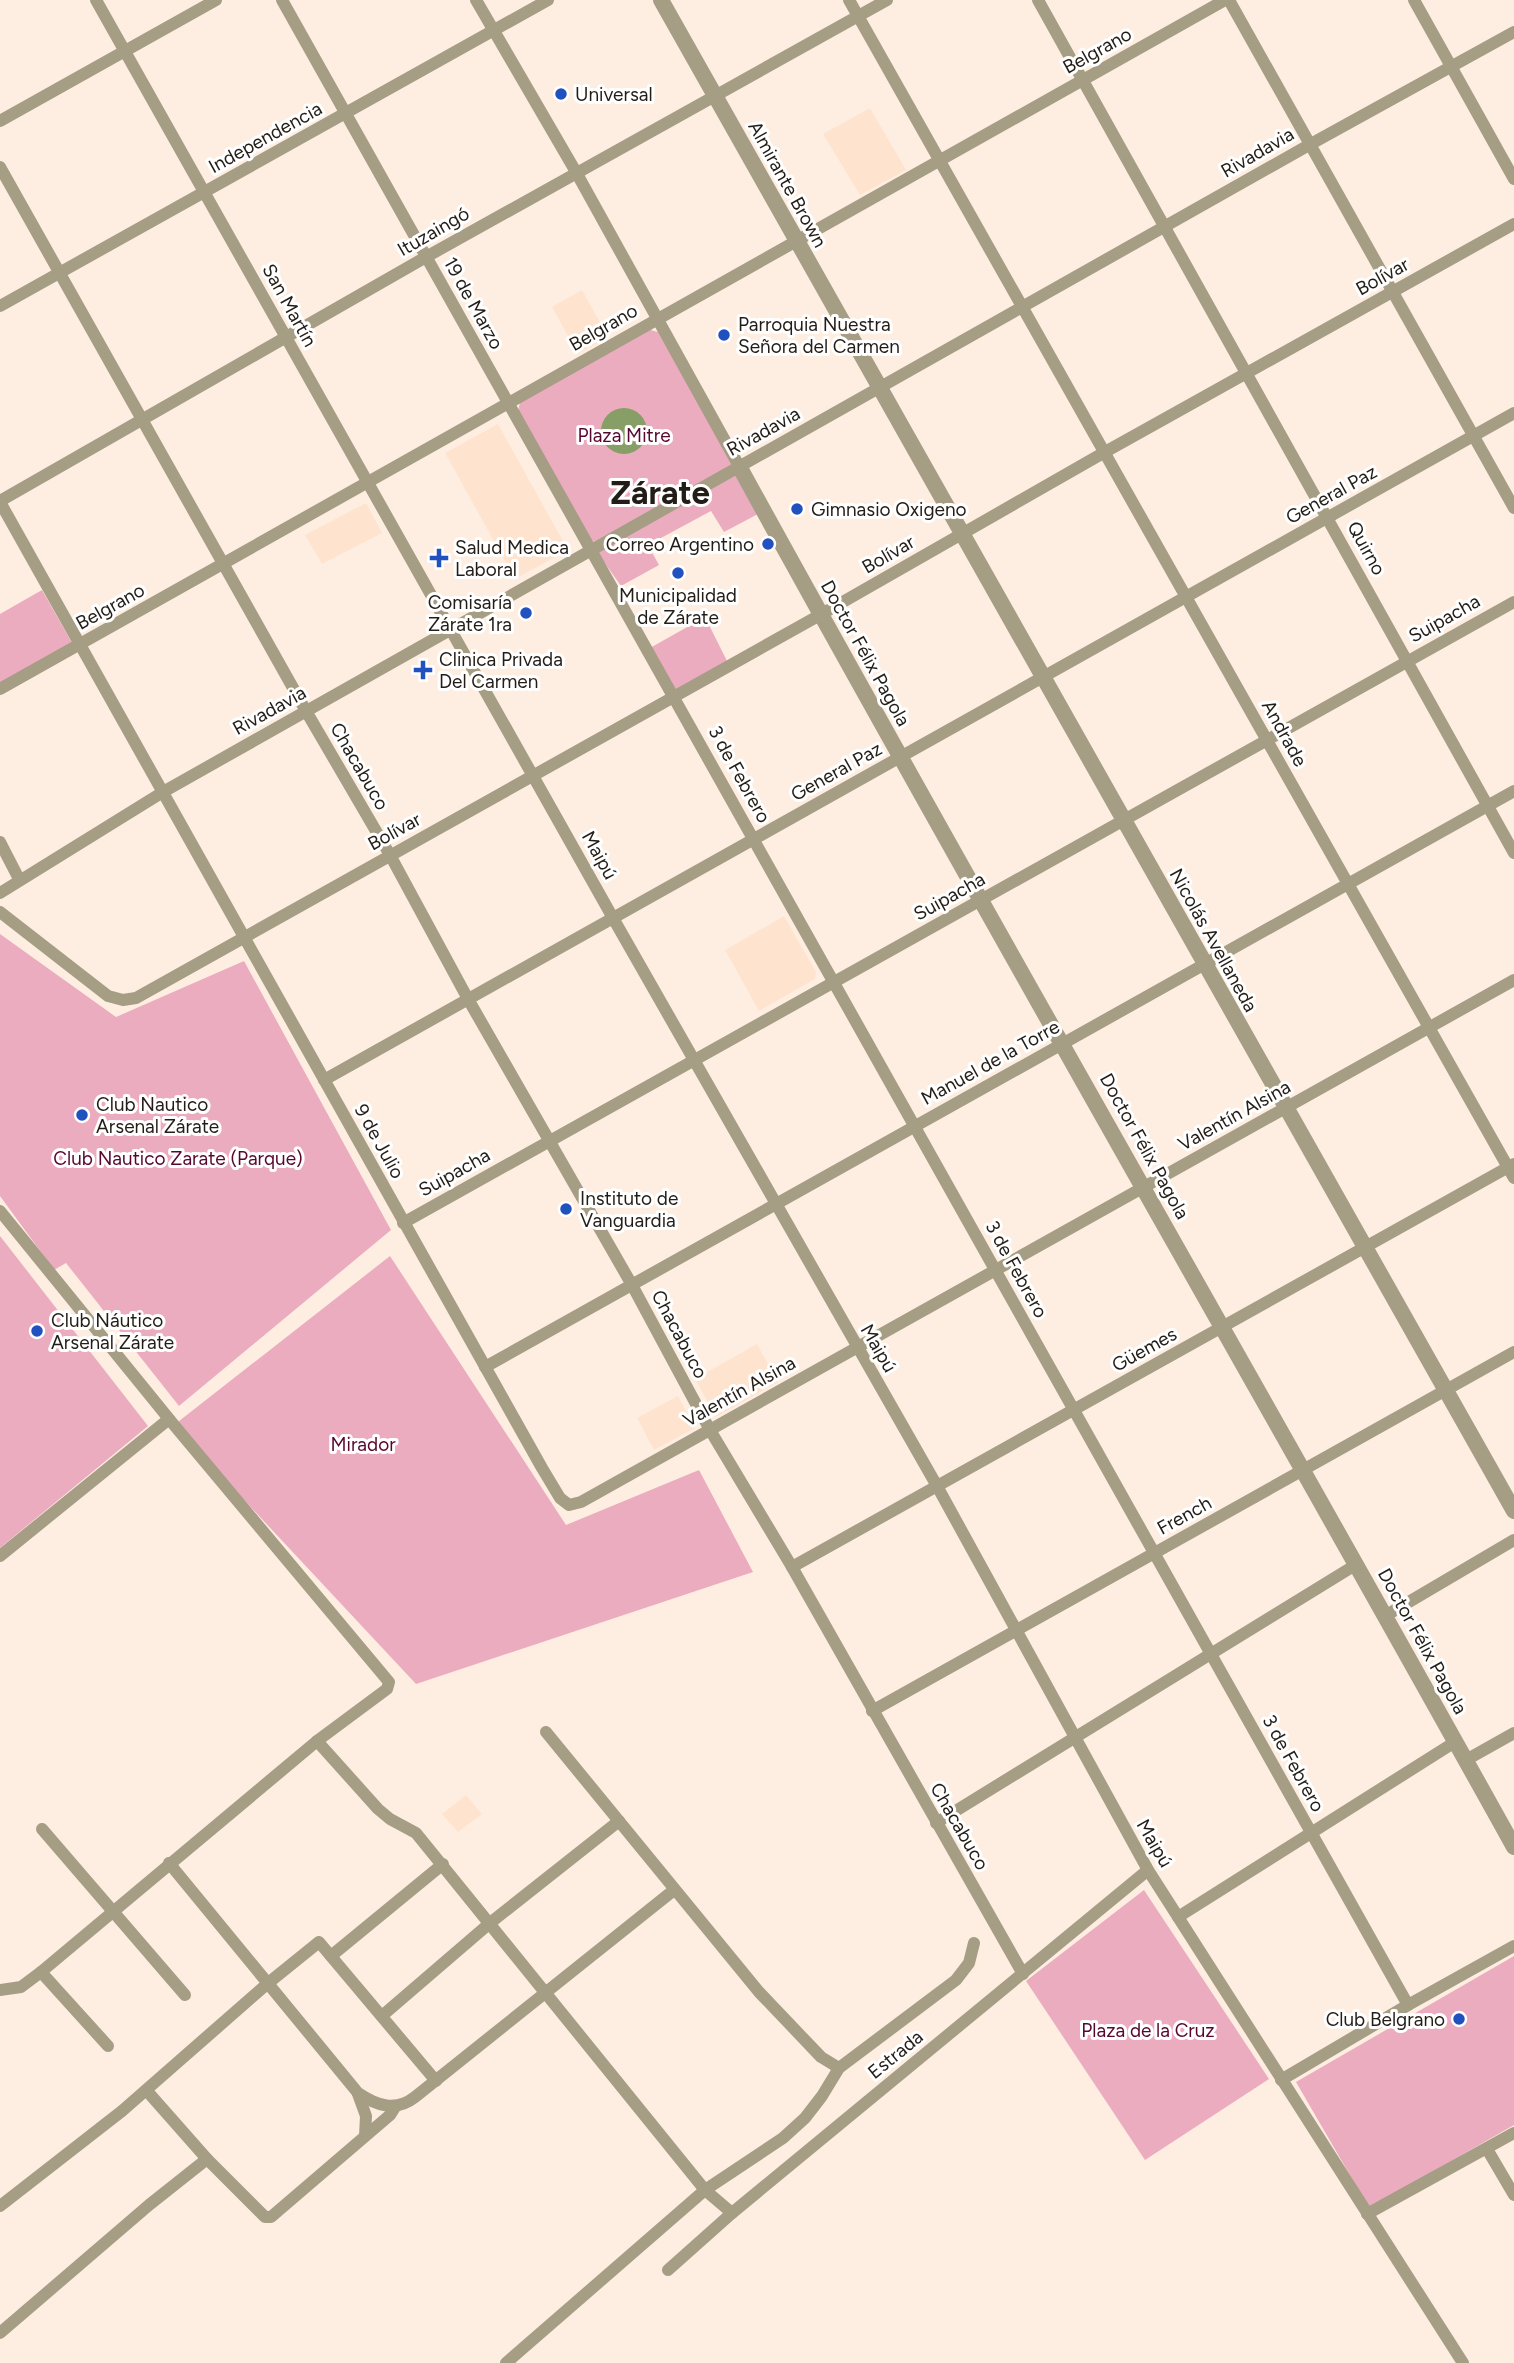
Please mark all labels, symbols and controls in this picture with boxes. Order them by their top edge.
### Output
street label: Belgrano [1059,22,1136,79]
place label: Universal [575,83,653,106]
marker: Universal [553,86,569,102]
street label: Independencia [205,97,326,178]
street label: Almirante Brown [743,117,832,251]
street label: Rivadavia [1217,122,1298,182]
street label: Ituzaingó [393,202,473,261]
street label: Bolívar [1352,252,1413,300]
street label: 19 de Marzo [439,253,508,353]
street label: San Martín [257,260,322,351]
street label: Belgrano [565,299,642,356]
place label: Parroquia Nuestra Señora del Carmen [738,313,900,358]
marker: Parroquia Nuestra Señora del Carmen [716,327,732,343]
street label: Rivadavia [723,402,804,461]
park label: Plaza Mitre [577,424,671,447]
street label: General Paz [1282,460,1381,529]
district label: Zárate [610,473,710,512]
place label: Gimnasio Oxigeno [811,498,967,521]
marker: Gimnasio Oxigeno [789,501,805,517]
street label: Quirno [1342,517,1391,579]
street label: Bolívar [858,530,919,579]
place label: Correo Argentino [606,533,754,556]
place label: Salud Medica Laboral [455,536,569,581]
marker: Correo Argentino [760,536,776,552]
marker: Salud Medica Laboral [429,548,449,568]
marker: Municipalidad de Zárate [670,565,686,581]
street label: Doctor Félix Pagola [816,576,915,730]
street label: Belgrano [72,578,149,635]
place label: Municipalidad de Zárate [619,584,737,629]
street label: Suipacha [1404,589,1484,647]
place label: Comisaría Zárate 1ra [428,591,512,636]
marker: Comisaría Zárate 1ra [518,605,534,621]
place label: Clinica Privada Del Carmen [439,648,563,693]
marker: Clinica Privada Del Carmen [413,660,433,680]
street label: Rivadavia [229,681,310,740]
street label: Andrade [1257,696,1312,770]
street label: Chacabuco [325,718,394,814]
street label: 3 de Febrero [704,722,776,827]
street label: General Paz [787,737,886,806]
street label: Bolívar [364,807,425,855]
street label: Maipú [577,827,622,884]
street label: Nicolás Avellaneda [1165,865,1262,1016]
street label: Suipacha [909,867,989,925]
street label: Manuel de la Torre [917,1015,1063,1110]
street label: Doctor Félix Pagola [1095,1069,1194,1223]
street label: Valentín Alsina [1174,1075,1294,1156]
place label: Club Nautico Arsenal Zárate [96,1093,219,1138]
street label: 9 de Julio [350,1100,409,1183]
marker: Club Nautico Arsenal Zárate [74,1107,90,1123]
street label: Suipacha [414,1143,494,1201]
park label: Club Nautico Zarate (Parque) [53,1147,303,1170]
place label: Instituto de Vanguardia [580,1187,678,1232]
marker: Instituto de Vanguardia [558,1201,574,1217]
street label: 3 de Febrero [981,1217,1053,1322]
street label: Chacabuco [647,1286,712,1382]
place label: Club Náutico Arsenal Zárate [51,1309,174,1354]
street label: Maipú [856,1320,902,1377]
street label: Güemes [1108,1322,1181,1377]
marker: Club Náutico Arsenal Zárate [29,1323,45,1339]
street label: Valentín Alsina [679,1351,799,1432]
park label: Mirador [330,1433,396,1456]
street label: French [1153,1491,1215,1540]
street label: Doctor Félix Pagola [1373,1564,1472,1718]
street label: 3 de Febrero [1258,1711,1330,1816]
street label: Chacabuco [925,1778,994,1874]
street label: Maipú [1132,1815,1178,1872]
place label: Club Belgrano [1326,2008,1445,2031]
marker: Club Belgrano [1451,2011,1467,2027]
park label: Plaza de la Cruz [1081,2019,1215,2042]
street label: Estrada [863,2025,928,2084]

